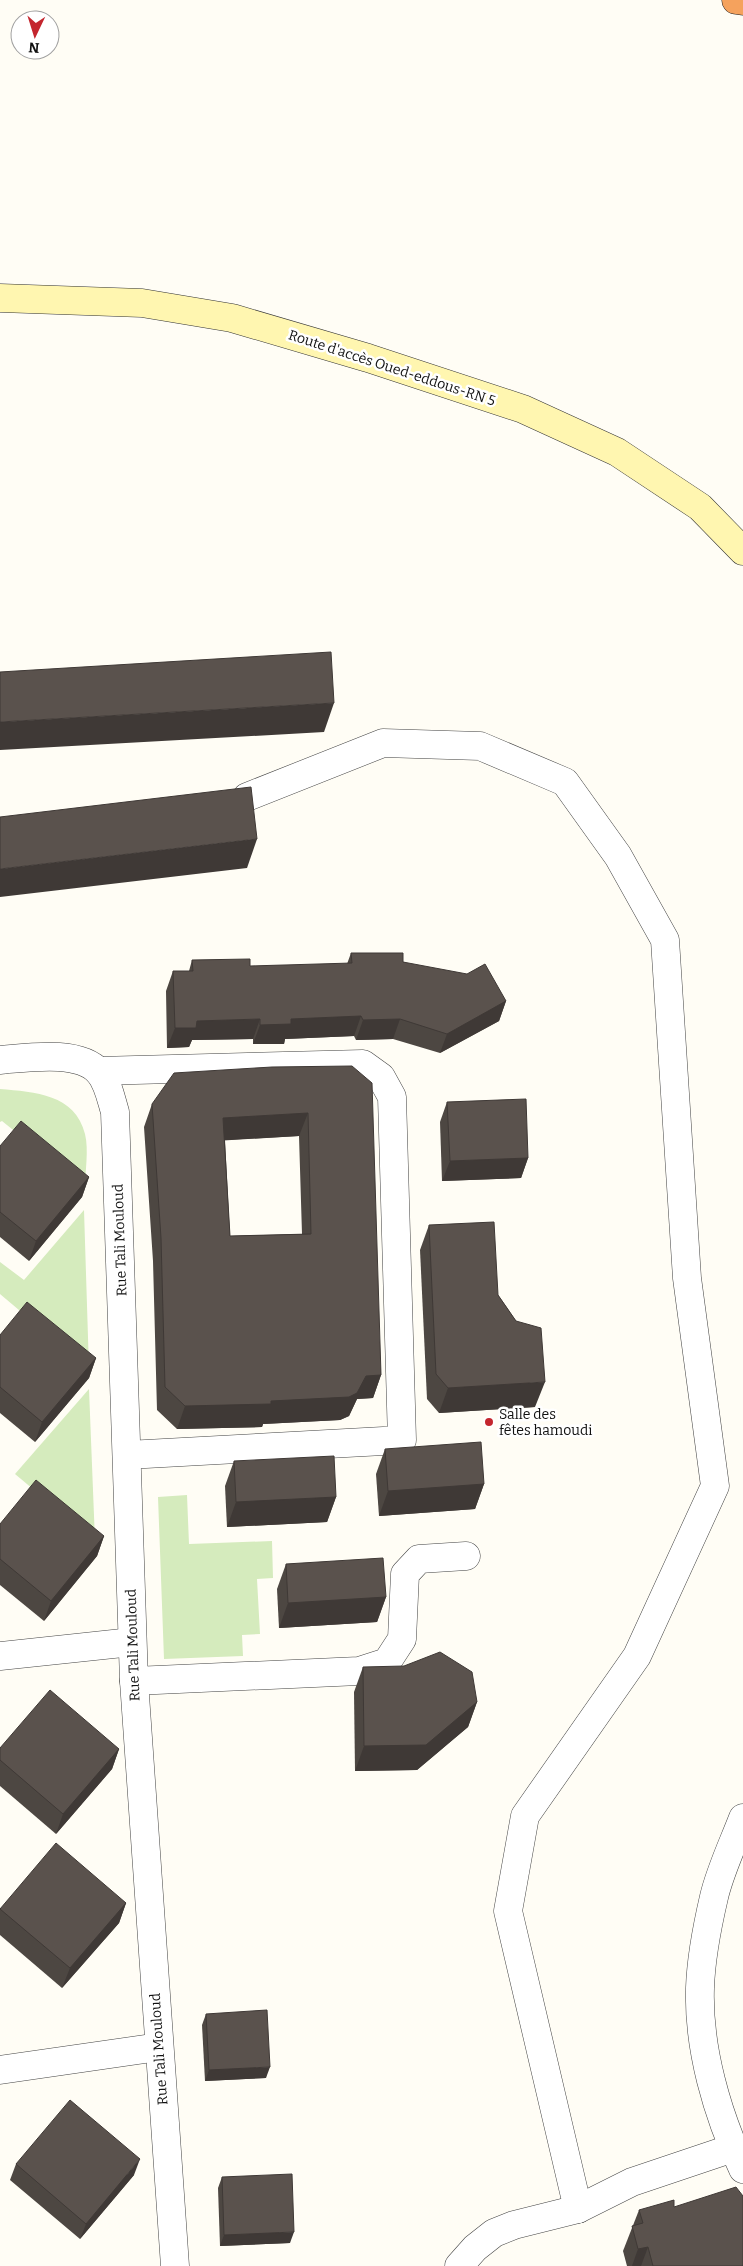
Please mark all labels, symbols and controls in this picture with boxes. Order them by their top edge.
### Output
north arrow [10,10,60,60]
text: N [28,39,40,56]
street label: Route d'accès Oued-eddous-RN 5 [286,326,498,410]
street label: Rue Tali Mouloud [110,1184,130,1296]
place label: Salle des fêtes hamoudi [499,1406,592,1439]
marker: Salle des fêtes hamoudi [483,1416,495,1428]
street label: Rue Tali Mouloud [123,1589,143,1701]
street label: Rue Tali Mouloud [147,1992,171,2106]

